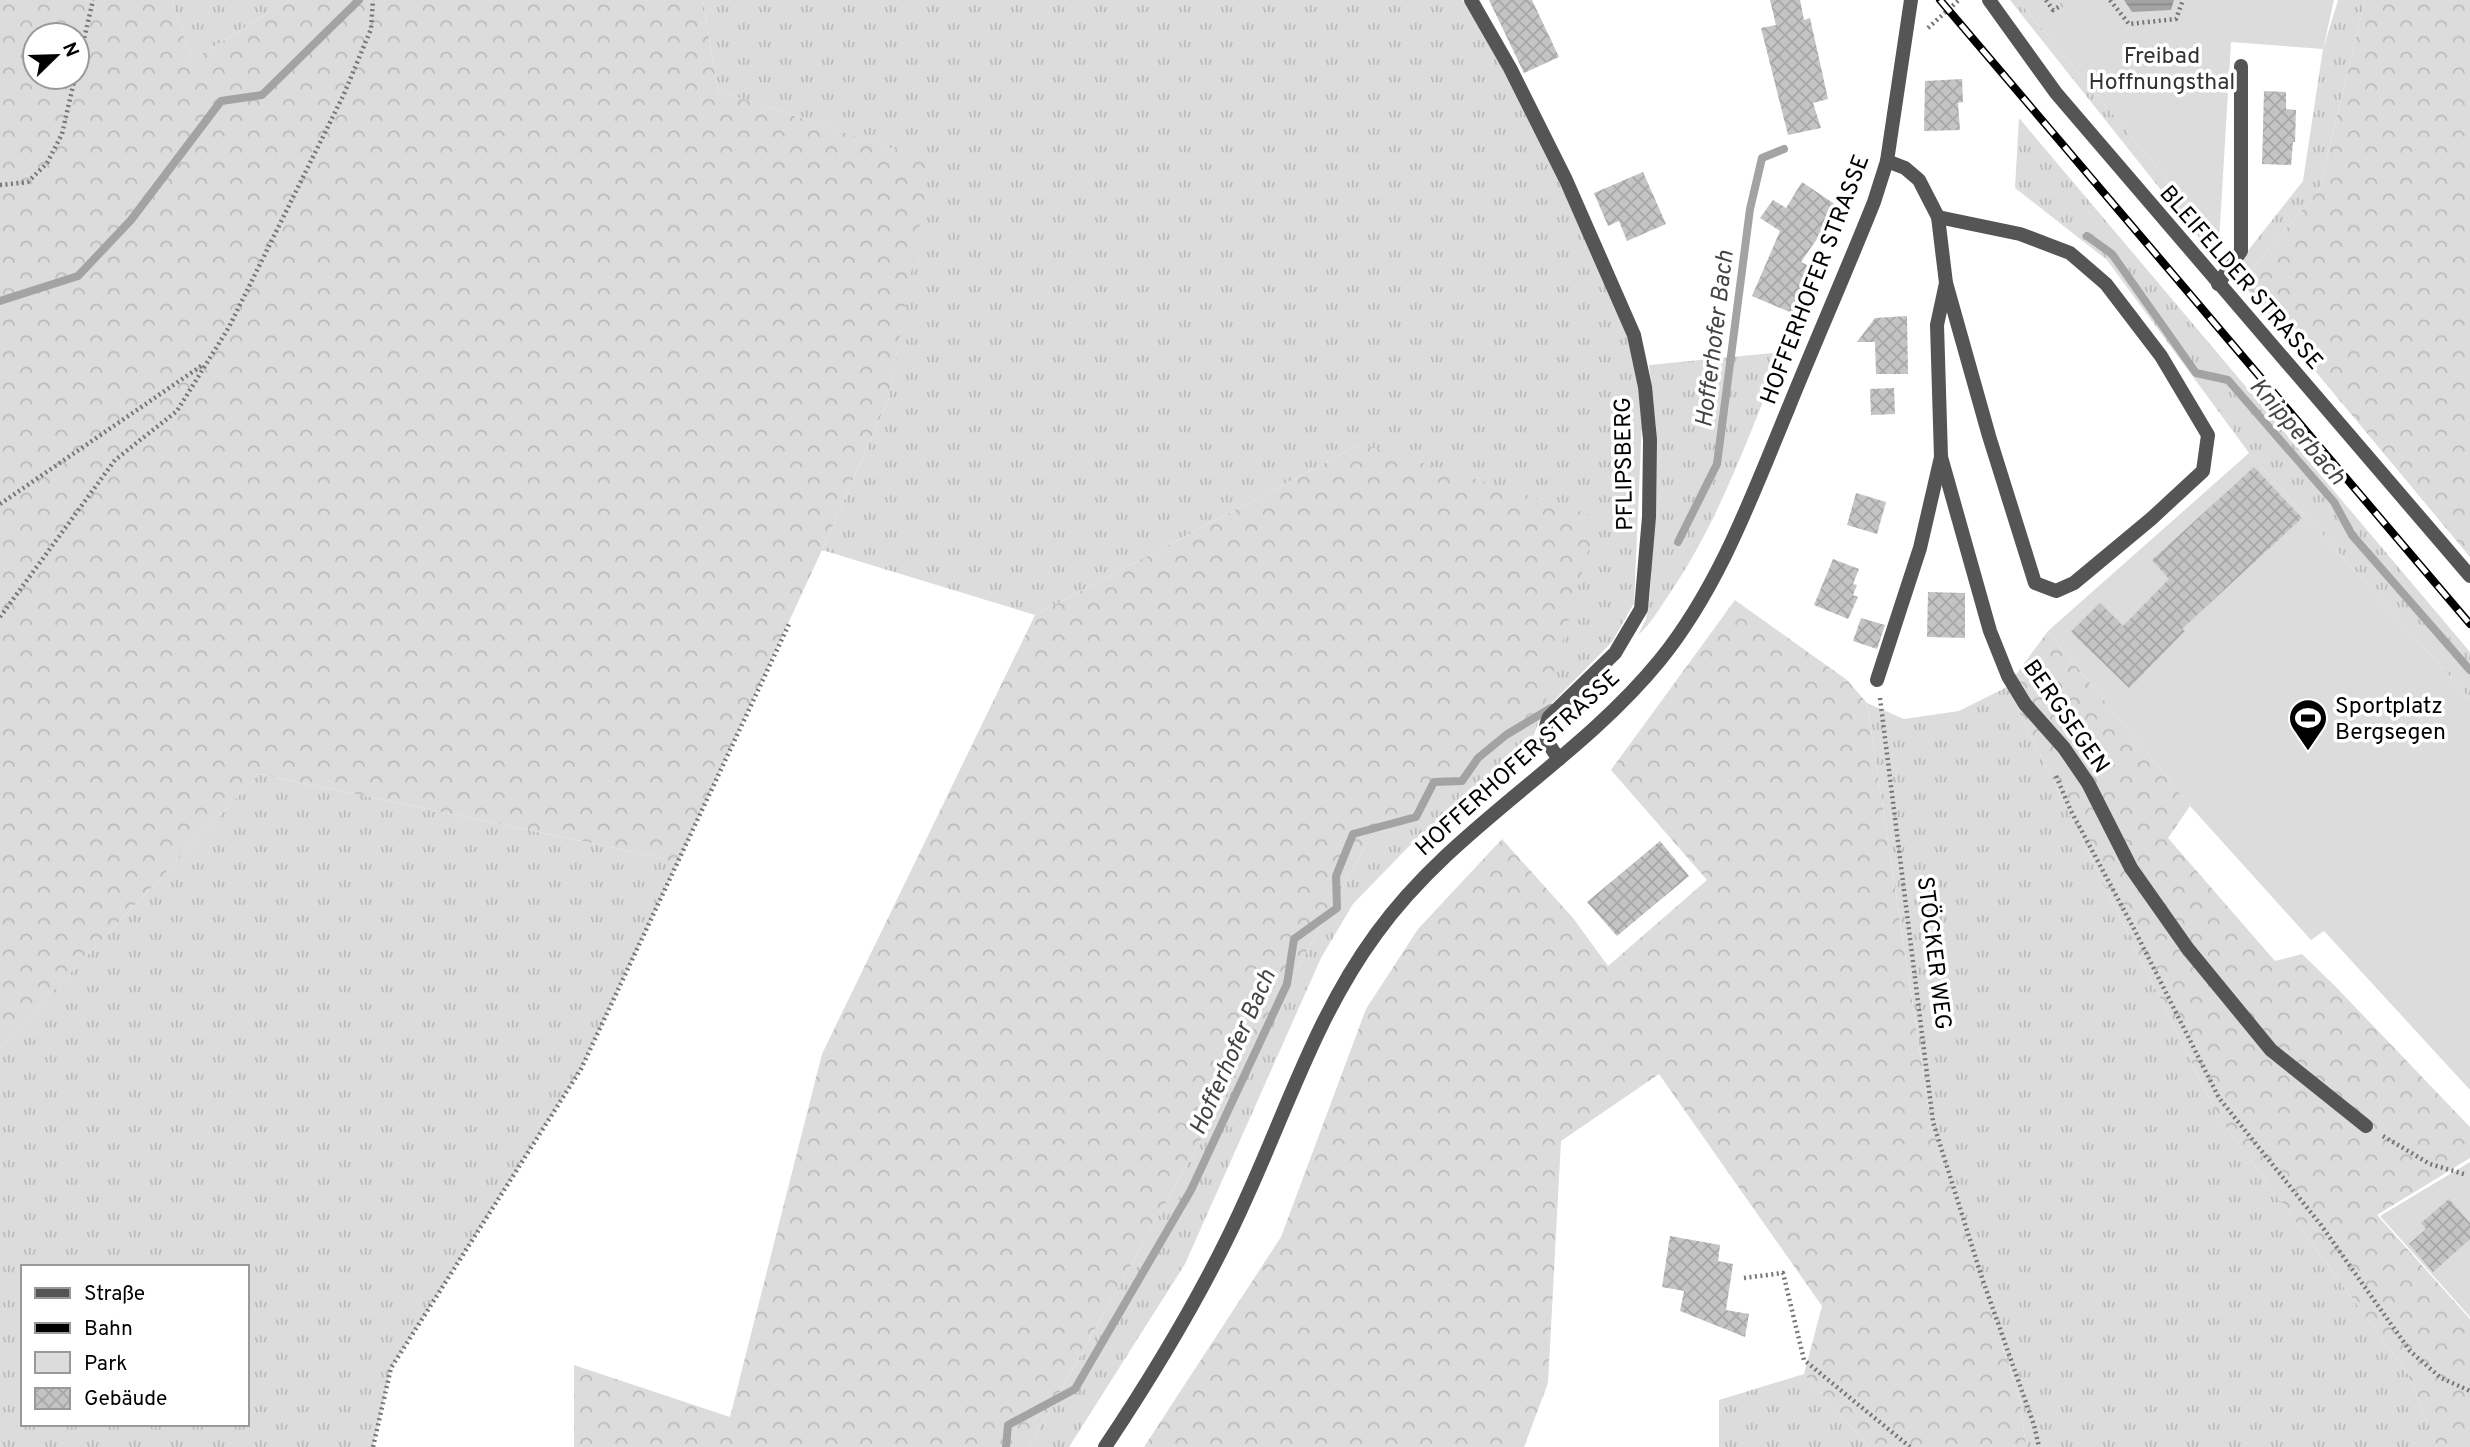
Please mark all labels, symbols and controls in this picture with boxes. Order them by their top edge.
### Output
north arrow [21,21,91,91]
text: N [56,39,84,61]
park label: Freibad Hoffnungsthal [2089,43,2235,98]
street label: HOFFERHOFER STRASSE [1755,151,1877,409]
street label: BLEIFELDER STRASSE [2152,180,2328,377]
water label: Hofferhofer Bach [1690,249,1742,429]
water label: Knipperbach [2242,373,2351,492]
street label: PFLIPSBERG [1610,397,1641,531]
street label: BERGSEGEN [2015,655,2115,780]
street label: HOFFERHOFER STRASSE [1410,664,1627,863]
place label: Sportplatz Bergsegen [2335,693,2446,748]
sports icon: Sportplatz Bergsegen [2287,697,2329,752]
street label: STÖCKER WEG [1909,875,1957,1032]
water label: Hofferhofer Bach [1184,965,1284,1140]
legend [21,1265,248,1426]
text: Straße [84,1281,145,1308]
text: Bahn [84,1316,133,1343]
text: Park [84,1351,127,1378]
text: Gebäude [84,1386,167,1413]

